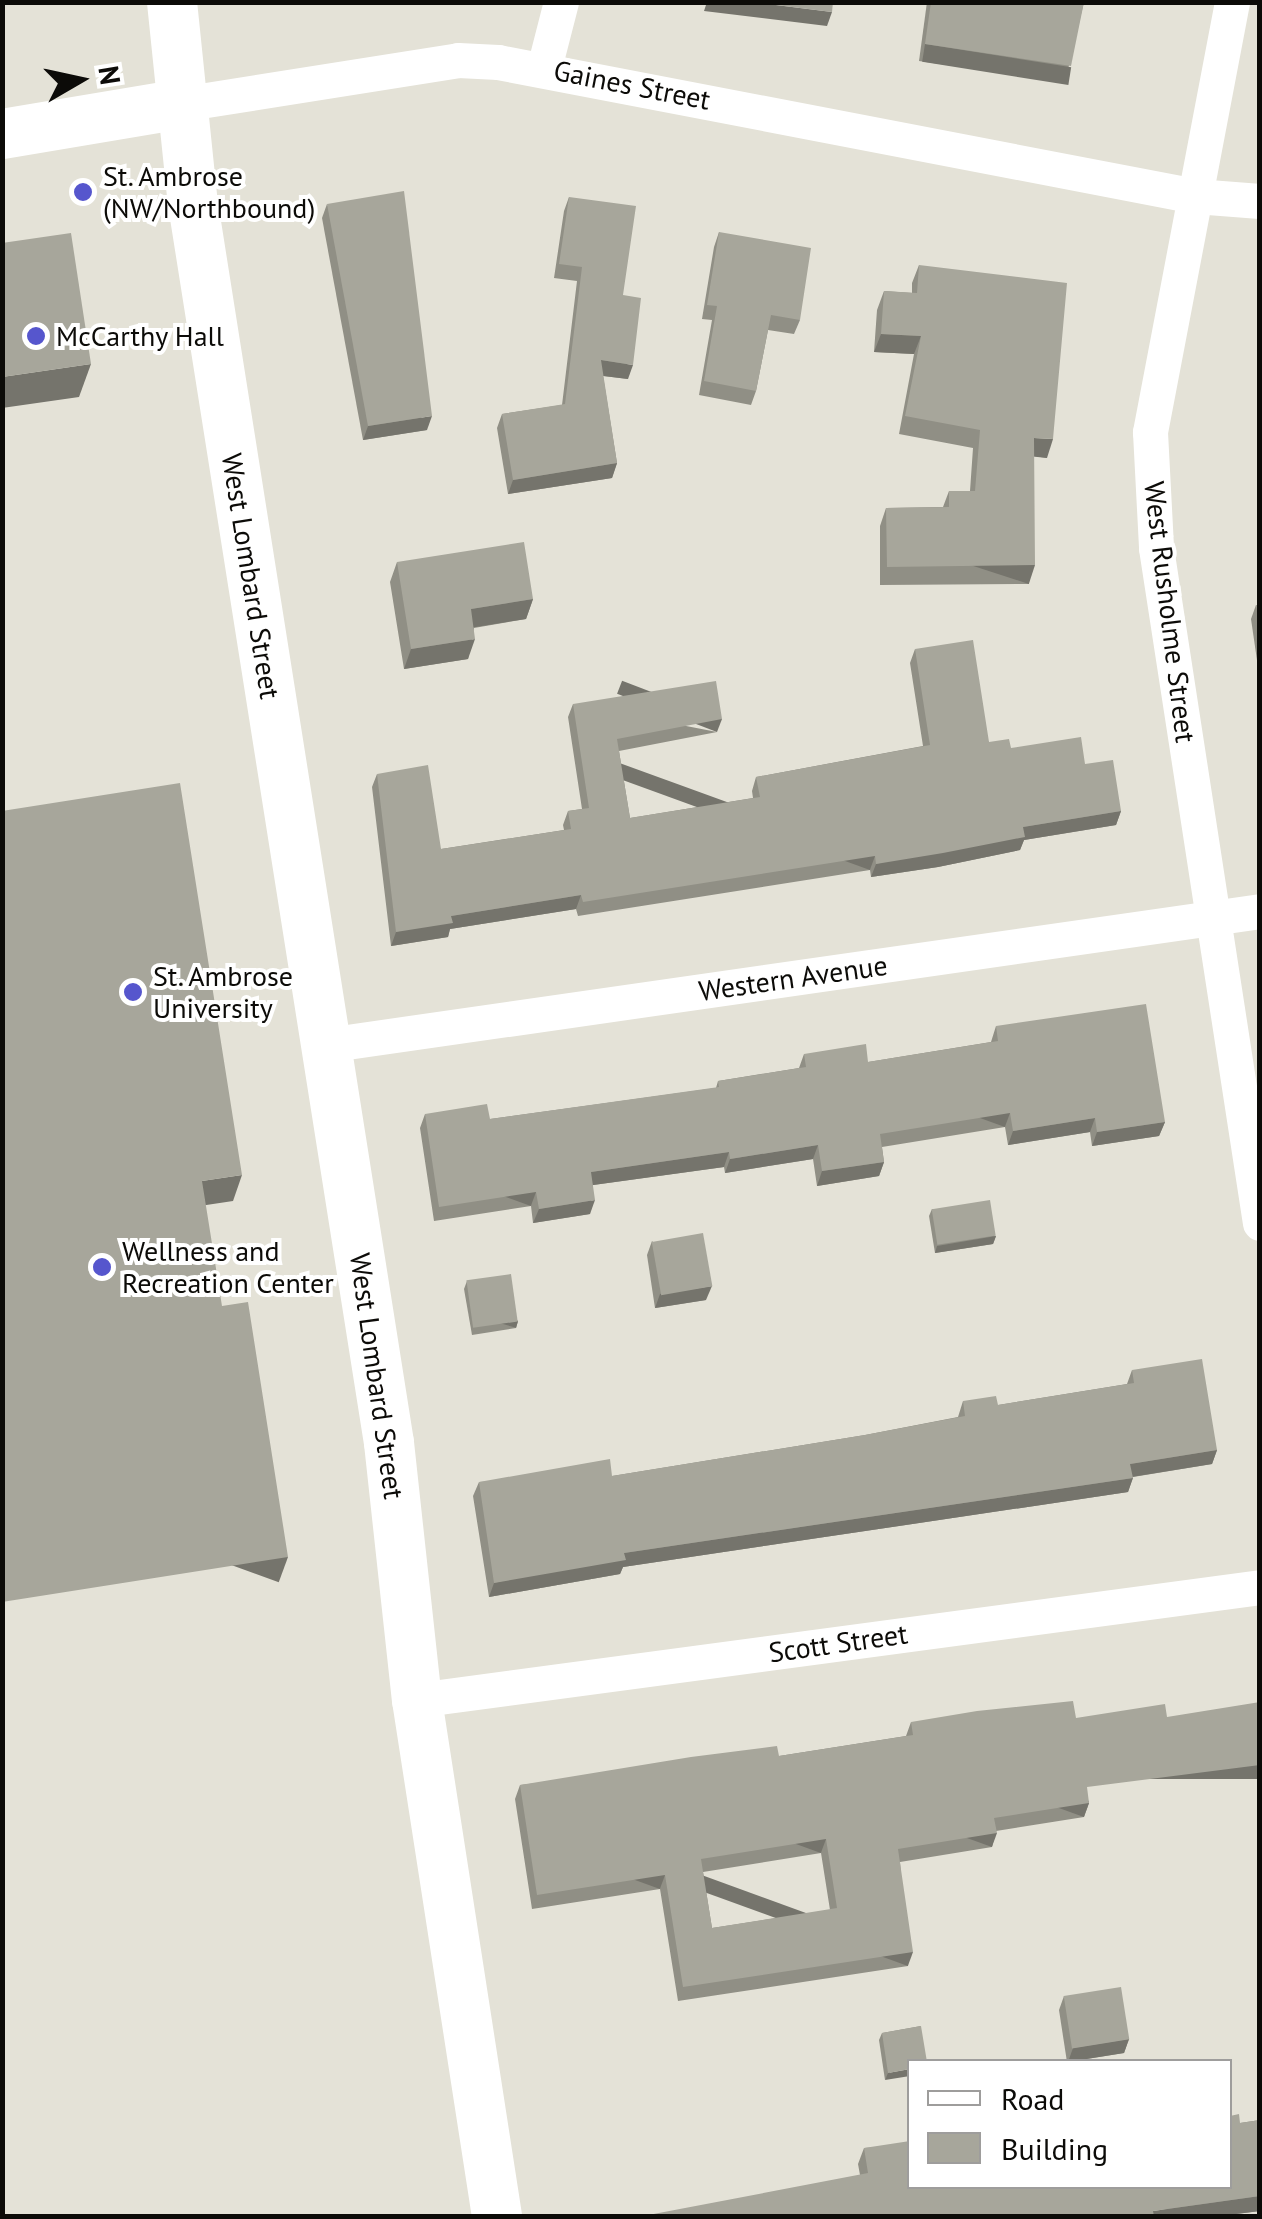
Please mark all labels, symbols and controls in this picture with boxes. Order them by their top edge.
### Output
north arrow [30,30,130,130]
street label: Gaines Street [551,53,713,117]
text: N [90,63,130,87]
place label: St. Ambrose (NW/Northbound) [103,159,315,225]
marker: St. Ambrose (NW/Northbound) [72,181,94,203]
place label: McCarthy Hall [56,319,225,353]
marker: McCarthy Hall [25,325,47,347]
street label: West Lombard Street [215,451,287,701]
street label: West Rusholme Street [1137,480,1203,744]
street label: Western Avenue [696,948,890,1008]
place label: St. Ambrose University [153,959,296,1025]
marker: St. Ambrose University [122,981,144,1003]
place label: Wellness and Recreation Center [122,1234,334,1300]
street label: West Lombard Street [343,1251,411,1501]
marker: Wellness and Recreation Center [91,1256,113,1278]
street label: Scott Street [766,1617,910,1669]
legend [907,2059,1232,2189]
text: Road [1001,2079,1065,2118]
text: Building [1001,2129,1108,2168]

